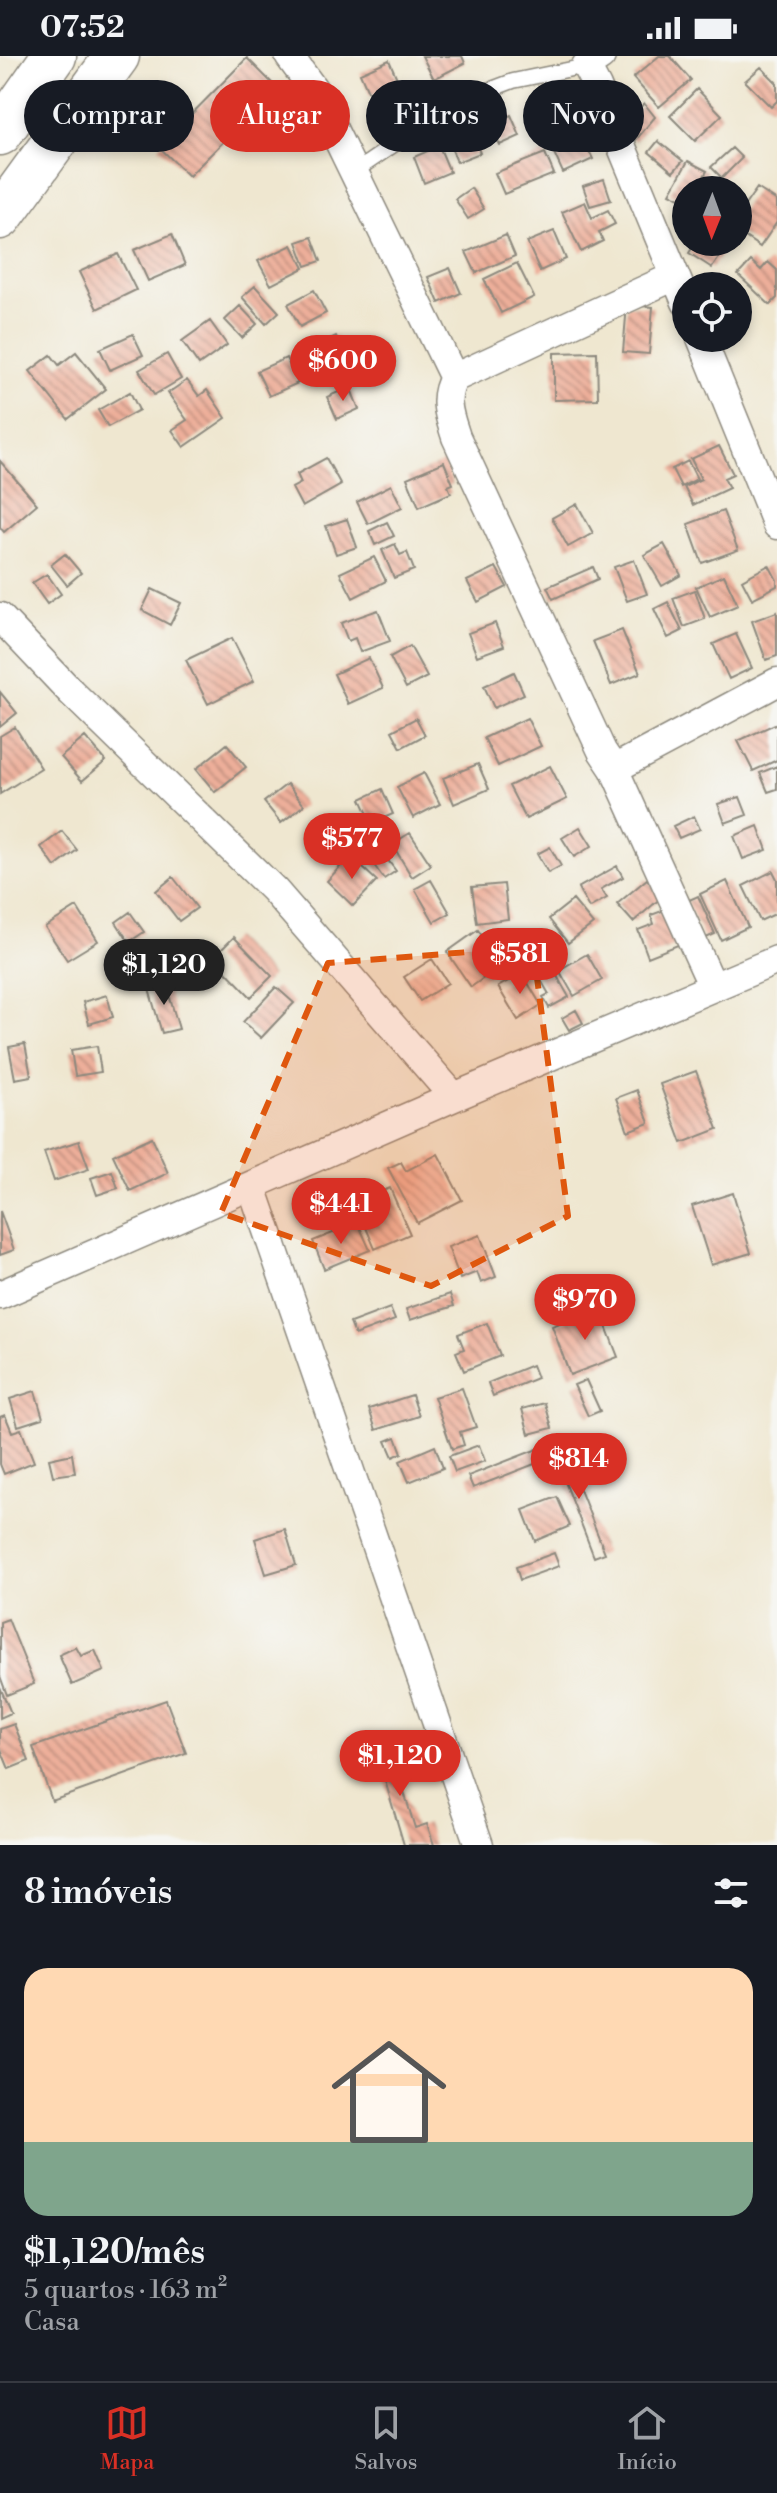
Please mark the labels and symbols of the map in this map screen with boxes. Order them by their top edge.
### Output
north arrow [672,176,752,256]
pin: $600 [296,335,390,403]
pin: $577 [305,813,399,881]
pin: $581 [473,928,567,996]
pin: $1,120 [99,939,229,1007]
pin: $441 [294,1178,388,1246]
pin: $970 [538,1274,632,1342]
pin: $814 [532,1433,626,1501]
pin: $1,120 [335,1730,465,1798]

